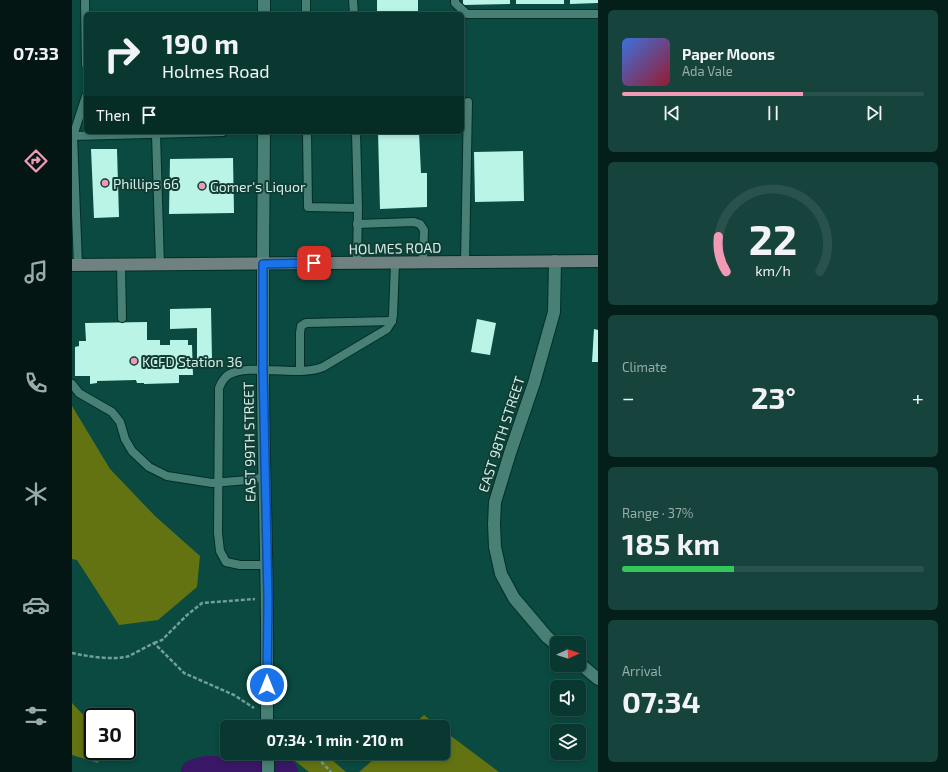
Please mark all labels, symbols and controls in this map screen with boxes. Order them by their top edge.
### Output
text: 190 m [162,26,239,60]
icon: right [96,28,148,80]
text: 07:33 [13,42,59,64]
text: Paper Moons [682,45,775,63]
text: Holmes Road [162,60,270,82]
text: Ada Vale [682,63,733,79]
icon: previous [661,102,683,124]
icon: pause [762,102,784,124]
icon: next [863,102,885,124]
icon: arrive [138,104,160,126]
text: Then [96,106,130,124]
icon: directions [22,147,50,175]
place label: Phillips 66 [113,175,179,192]
marker: Phillips 66 [100,178,110,188]
place label: Gomer's Liquor [210,178,306,195]
marker: Gomer's Liquor [197,181,207,191]
text: 22 [749,212,797,262]
street label: HOLMES ROAD [348,239,442,257]
pin [297,246,331,280]
icon: arrive [303,252,325,274]
icon: music [22,258,50,286]
text: km/h [755,261,791,278]
place label: KCFD Station 36 [142,353,243,370]
marker: KCFD Station 36 [129,356,139,366]
text: Climate [622,359,667,375]
icon: phone [22,369,50,397]
street label: EAST 98TH STREET [474,374,528,494]
text: 23° [751,379,796,415]
street label: EAST 99TH STREET [239,382,259,502]
text: − [622,384,635,410]
text: + [912,384,924,410]
icon: climate [22,480,50,508]
text: Range · 37% [622,505,693,521]
text: 185 km [622,525,720,561]
icon: car [22,591,50,619]
north arrow [550,636,586,672]
map controls [550,636,586,760]
text: Arrival [622,663,662,679]
position arrow [246,664,288,706]
button: sound [550,680,586,716]
text: 07:34 [622,683,701,719]
icon: filters [22,702,50,730]
speed limit sign: 30 [84,708,136,760]
button: layers [550,724,586,760]
text: 07:34 · 1 min · 210 m [267,731,404,749]

